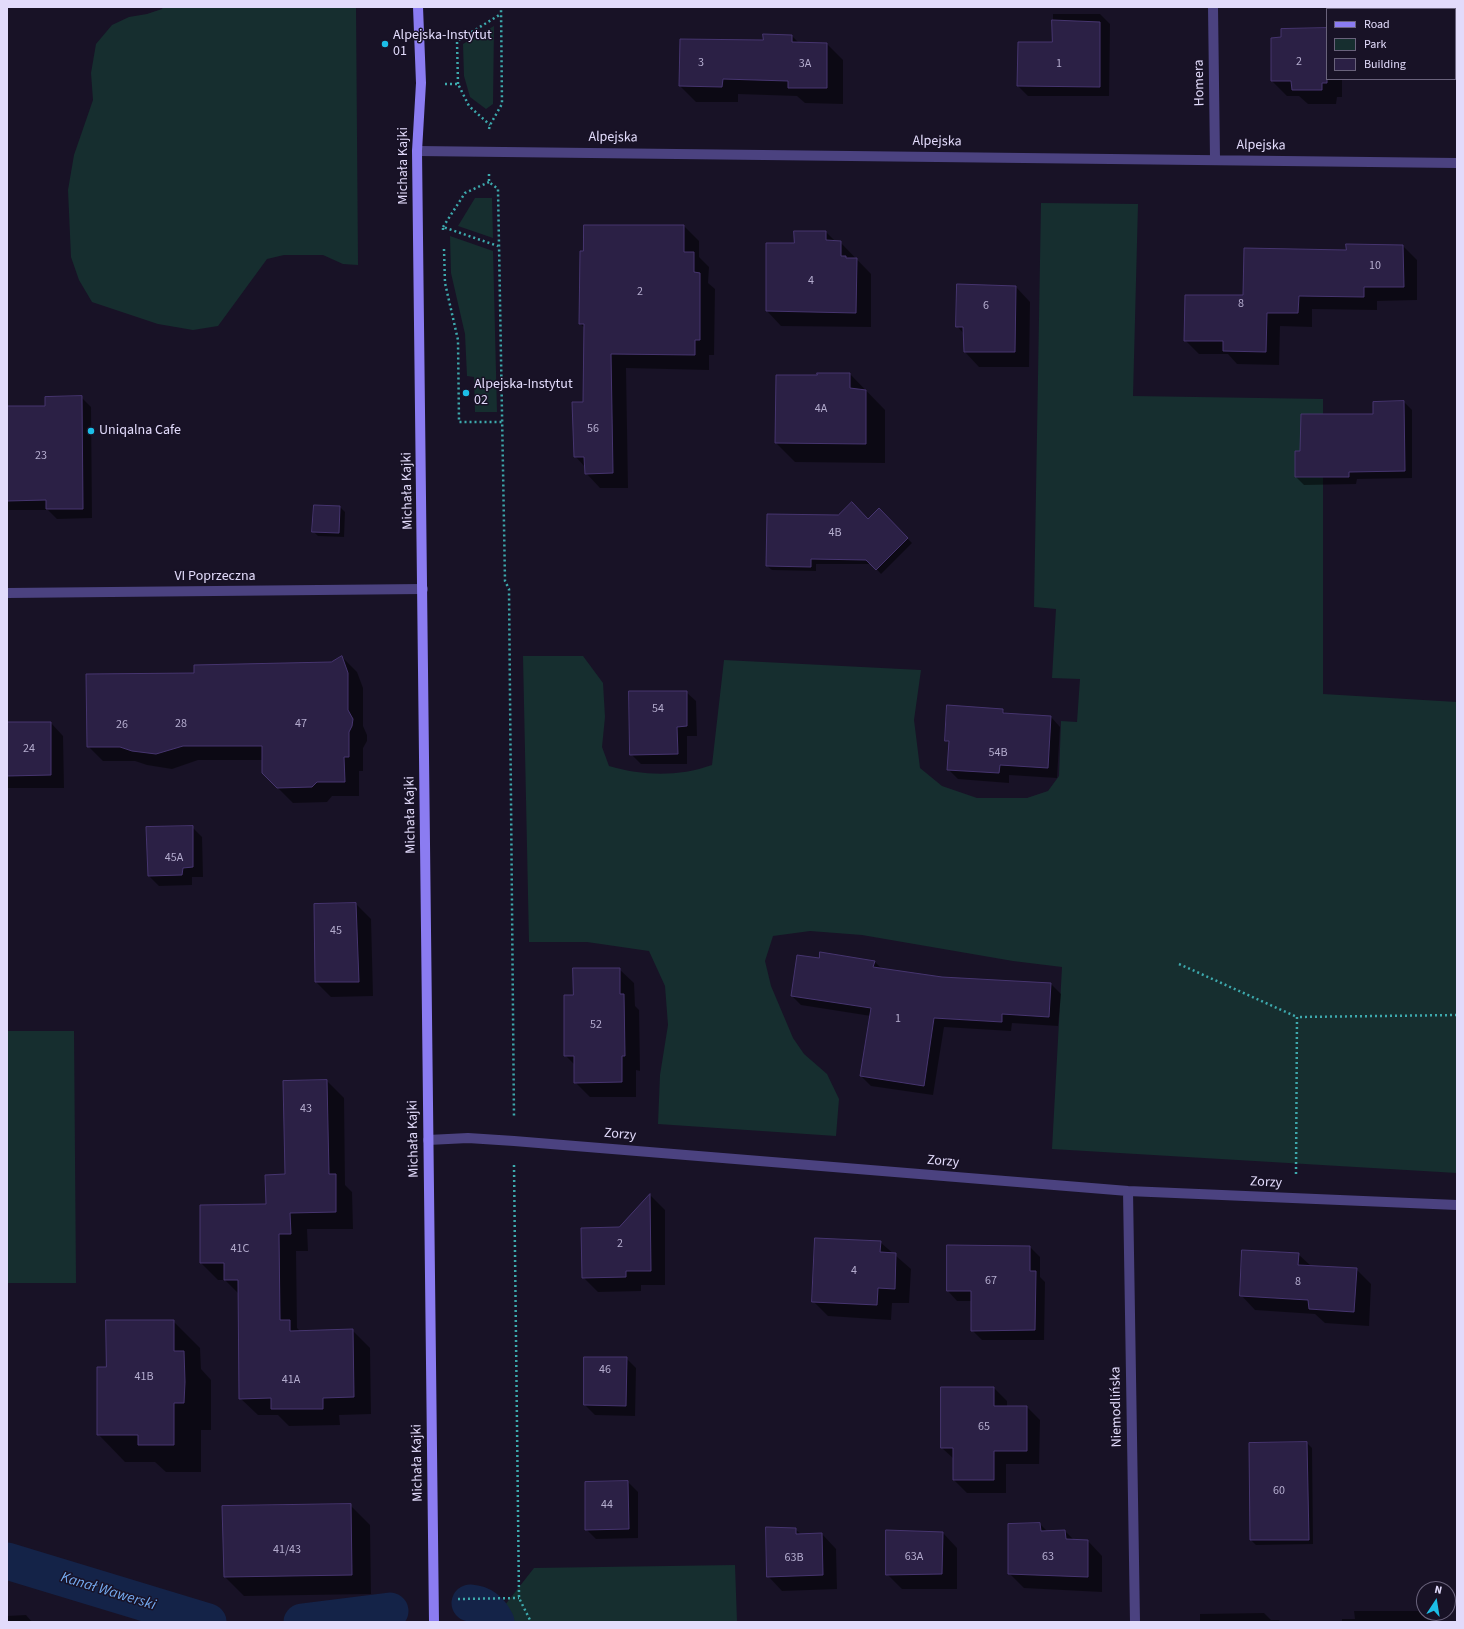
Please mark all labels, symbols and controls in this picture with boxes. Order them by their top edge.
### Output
legend [1326,8,1456,80]
text: Road [1364,16,1390,33]
place label: Alpejska-Instytut 01 [393,28,492,60]
text: Park [1364,36,1386,53]
marker: Alpejska-Instytut 01 [380,39,390,49]
house number: 2 [1296,55,1302,69]
house number: 3 [698,56,704,70]
text: Building [1364,56,1406,73]
house number: 3A [799,57,811,71]
house number: 1 [1056,57,1062,71]
street label: Homera [1191,59,1209,107]
street label: Michała Kajki [396,127,412,205]
street label: Alpejska [588,129,638,147]
street label: Alpejska [912,133,962,151]
street label: Alpejska [1236,137,1286,155]
house number: 10 [1369,259,1381,273]
house number: 4 [808,274,814,288]
house number: 2 [637,285,643,299]
house number: 8 [1238,297,1244,311]
house number: 6 [983,299,989,313]
place label: Alpejska-Instytut 02 [474,377,573,410]
marker: Alpejska-Instytut 02 [461,388,471,398]
house number: 4A [815,402,827,416]
house number: 56 [587,422,599,436]
place label: Uniqalna Cafe [99,423,181,439]
marker: Uniqalna Cafe [86,426,96,436]
house number: 23 [35,449,47,463]
street label: Michała Kajki [399,452,417,530]
house number: 4B [828,526,842,540]
street label: VI Poprzeczna [174,569,256,585]
house number: 54 [652,702,664,716]
house number: 28 [175,717,187,731]
house number: 47 [295,717,307,731]
house number: 26 [116,718,128,732]
house number: 24 [23,742,35,756]
house number: 54B [989,746,1007,760]
street label: Michała Kajki [402,776,420,854]
house number: 45A [165,851,183,865]
house number: 45 [330,924,342,938]
house number: 1 [895,1012,901,1026]
house number: 52 [590,1018,602,1032]
street label: Michała Kajki [405,1100,423,1178]
house number: 43 [300,1102,312,1116]
street label: Zorzy [603,1125,637,1145]
street label: Zorzy [926,1152,960,1172]
street label: Zorzy [1250,1174,1282,1192]
house number: 2 [617,1237,623,1251]
house number: 41C [231,1242,249,1256]
house number: 4 [851,1264,857,1278]
house number: 67 [985,1274,997,1288]
house number: 8 [1295,1275,1301,1289]
house number: 46 [599,1363,611,1377]
street label: Niemodlińska [1108,1366,1126,1448]
house number: 41B [135,1370,153,1384]
house number: 41A [282,1373,300,1387]
house number: 65 [978,1420,990,1434]
street label: Michała Kajki [409,1424,427,1502]
house number: 60 [1273,1484,1285,1498]
house number: 44 [601,1498,613,1512]
house number: 41/43 [273,1543,301,1557]
house number: 63A [905,1550,923,1564]
house number: 63 [1042,1550,1054,1564]
house number: 63B [785,1551,803,1565]
water label: Kanał Wawerski [58,1569,158,1615]
north arrow [1416,1581,1456,1621]
text: N [1433,1582,1444,1598]

